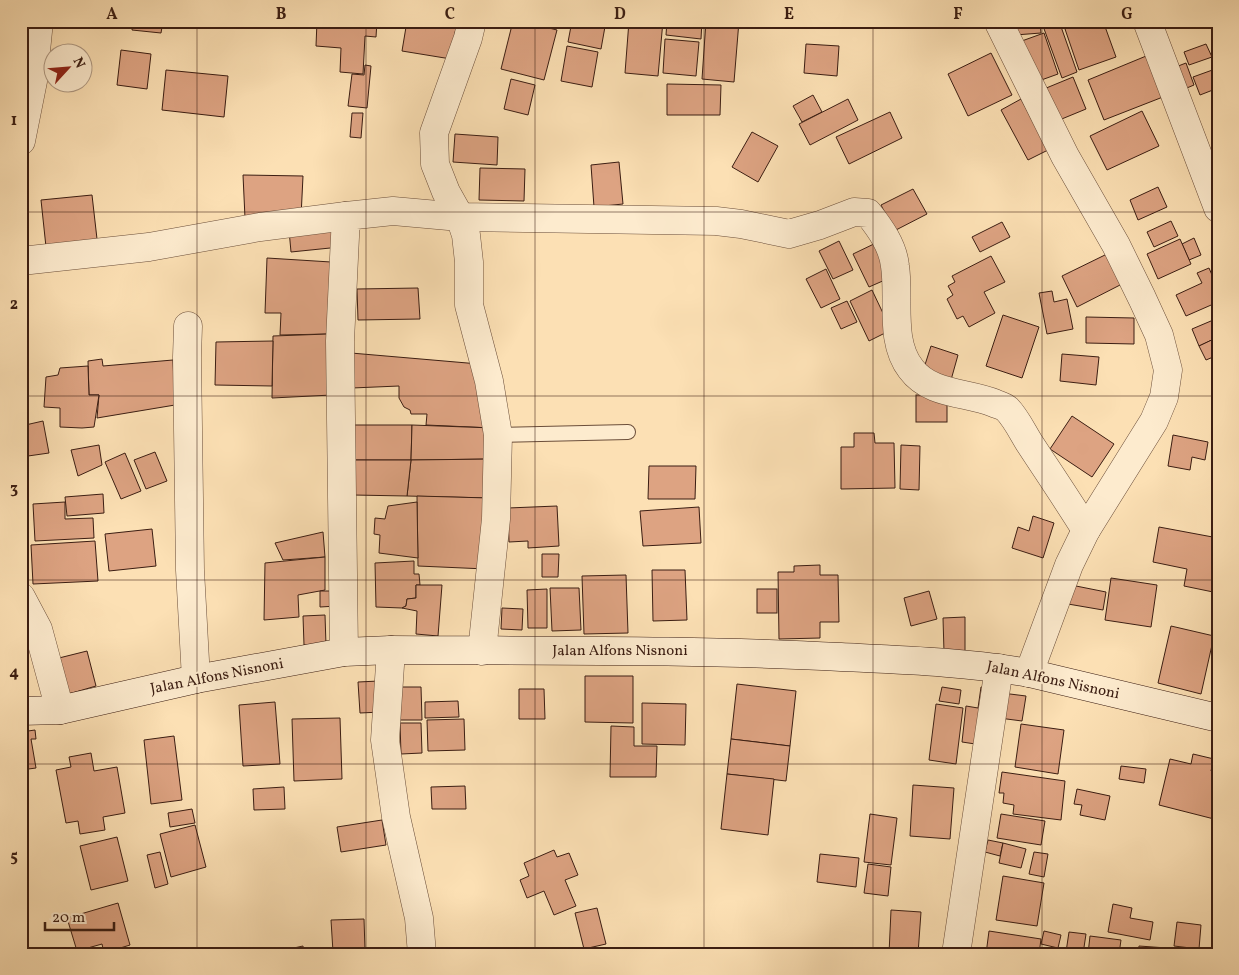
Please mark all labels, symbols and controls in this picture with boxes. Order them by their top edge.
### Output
text: A [106,4,118,26]
text: B [276,4,287,26]
text: C [445,4,455,26]
text: D [614,4,626,26]
text: E [784,4,794,26]
text: F [953,4,963,26]
text: G [1121,4,1133,26]
north arrow [42,42,92,92]
text: N [68,54,89,72]
text: 1 [11,110,17,132]
text: 2 [10,294,18,316]
text: 3 [10,478,18,500]
street label: Jalan Alfons Nisnoni [552,641,688,662]
street label: Jalan Alfons Nisnoni [149,654,285,700]
street label: Jalan Alfons Nisnoni [985,657,1121,705]
text: 4 [9,662,19,684]
text: 5 [10,846,18,868]
scale bar [45,900,114,932]
text: 20 m [52,908,85,929]

